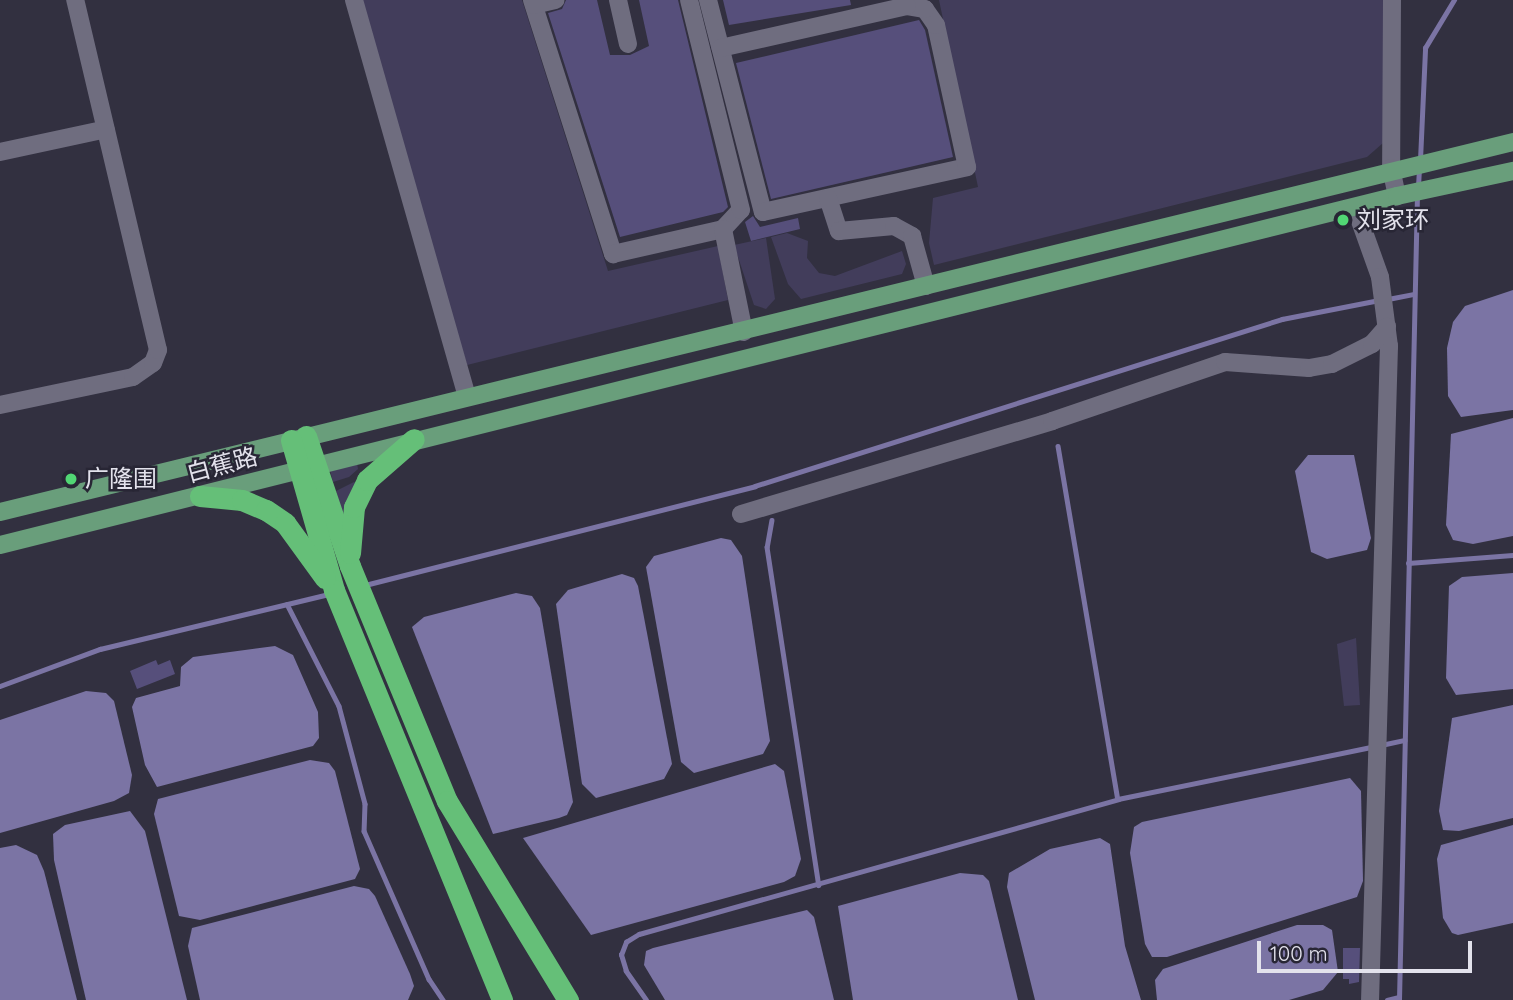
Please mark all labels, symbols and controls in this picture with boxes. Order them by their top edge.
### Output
place label: 刘家环 [1357,206,1429,234]
marker: 刘家环 [1335,212,1351,228]
street label: 白蕉路 [183,442,261,488]
place label: 广隆围 [85,465,157,493]
marker: 广隆围 [63,471,79,487]
scale bar [1261,926,1476,970]
text: 100 m [1270,940,1328,966]

